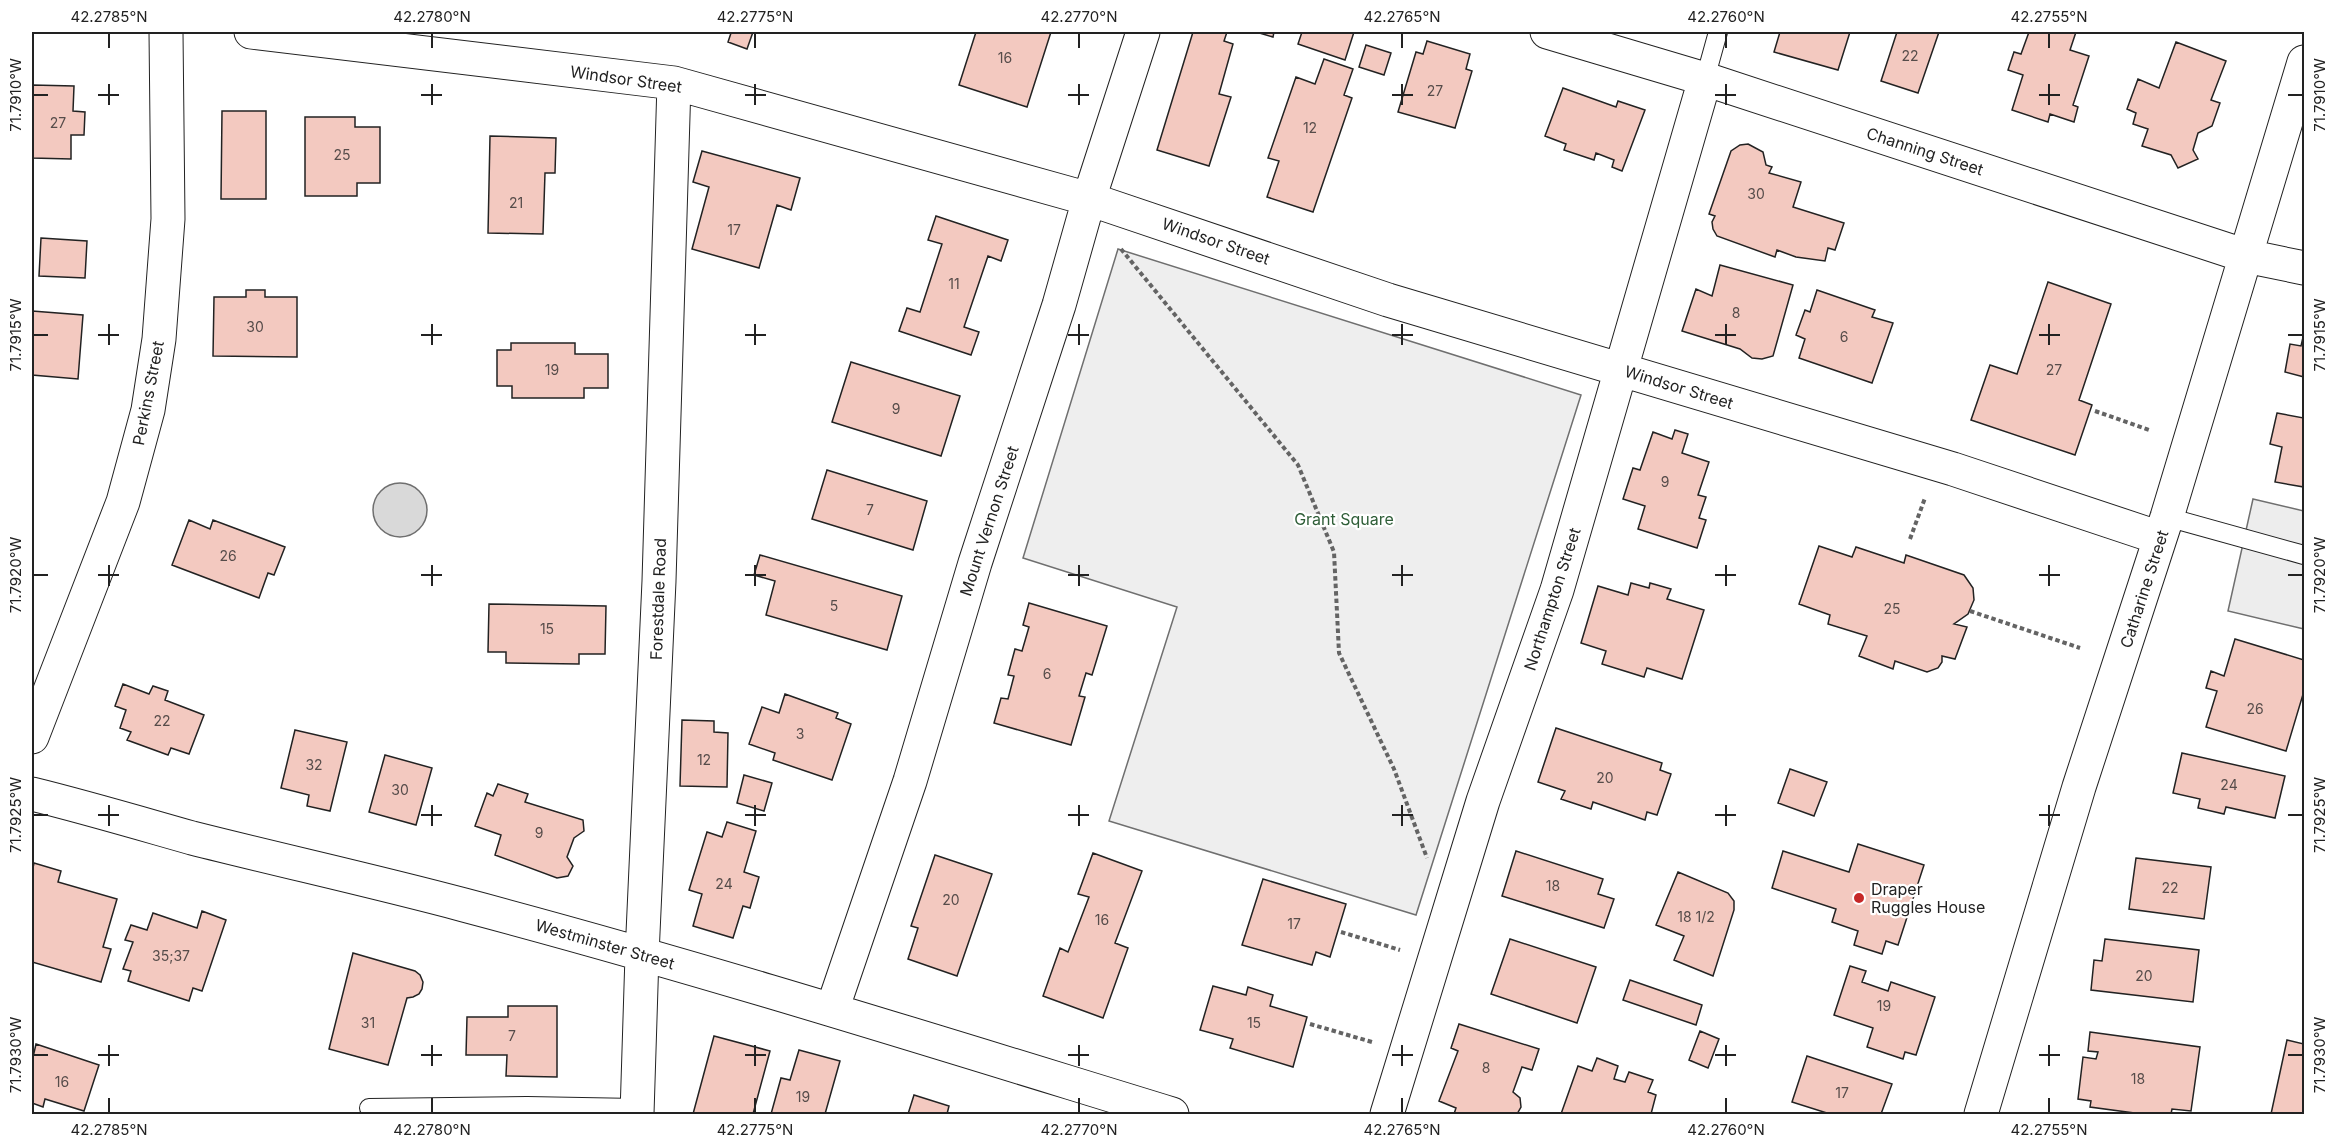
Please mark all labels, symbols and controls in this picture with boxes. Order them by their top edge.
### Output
text: 42.2785°N [70,7,148,26]
text: 42.2780°N [393,7,471,26]
text: 42.2775°N [717,7,793,26]
text: 42.2770°N [1041,7,1117,26]
text: 42.2765°N [1363,7,1441,26]
text: 42.2760°N [1687,7,1765,26]
text: 42.2755°N [2010,7,2088,26]
house number: 22 [1901,47,1919,64]
house number: 16 [998,49,1012,66]
text: 71.7910°W [6,58,25,132]
text: 71.7910°W [2310,58,2329,132]
street label: Windsor Street [569,61,683,97]
house number: 27 [1427,82,1443,99]
house number: 27 [50,114,66,131]
house number: 12 [1303,119,1317,136]
street label: Channing Street [1864,123,1986,179]
house number: 25 [333,146,351,163]
house number: 30 [1747,185,1765,202]
house number: 21 [509,194,523,211]
street label: Windsor Street [1160,213,1272,269]
house number: 17 [727,221,741,238]
house number: 11 [948,275,960,292]
text: 71.7915°W [6,298,25,372]
text: 71.7915°W [2310,298,2329,372]
house number: 8 [1732,304,1740,321]
house number: 30 [246,318,264,335]
house number: 6 [1840,328,1848,345]
street label: Perkins Street [128,339,168,447]
house number: 19 [545,361,559,378]
street label: Windsor Street [1622,361,1736,413]
house number: 27 [2046,361,2062,378]
house number: 9 [892,400,900,417]
street label: Mount Vernon Street [955,443,1023,599]
house number: 9 [1661,473,1669,490]
house number: 7 [866,501,874,518]
park label: Grant Square [1294,509,1394,529]
street label: Northampton Street [1519,525,1585,673]
street label: Catharine Street [2115,527,2173,651]
text: 71.7920°W [6,537,25,613]
text: 71.7920°W [2310,537,2329,613]
street label: Forestdale Road [646,538,670,660]
house number: 26 [219,547,237,564]
house number: 5 [830,597,838,614]
house number: 25 [1883,600,1901,617]
house number: 15 [540,620,554,637]
house number: 6 [1043,665,1051,682]
house number: 26 [2246,700,2264,717]
house number: 22 [153,712,171,729]
house number: 3 [796,725,804,742]
house number: 12 [697,751,711,768]
house number: 32 [305,756,323,773]
house number: 20 [1596,769,1614,786]
house number: 24 [2220,776,2238,793]
text: 71.7925°W [6,777,25,853]
text: 71.7925°W [2310,777,2329,853]
house number: 30 [391,781,409,798]
house number: 9 [535,824,543,841]
house number: 24 [715,875,733,892]
house number: 18 [1546,877,1560,894]
place label: Draper Ruggles House [1871,879,1985,917]
house number: 22 [2161,879,2179,896]
house number: 20 [942,891,960,908]
marker: Draper Ruggles House [1852,891,1866,905]
house number: 18 1/2 [1677,908,1715,925]
house number: 16 [1095,911,1109,928]
street label: Westminster Street [533,915,677,973]
house number: 17 [1287,915,1301,932]
house number: 35;37 [152,947,190,964]
house number: 20 [2135,967,2153,984]
house number: 19 [1877,997,1891,1014]
house number: 31 [361,1014,375,1031]
house number: 15 [1247,1014,1261,1031]
text: 71.7930°W [6,1016,25,1093]
text: 71.7930°W [2310,1016,2329,1093]
house number: 7 [508,1027,516,1044]
house number: 8 [1482,1059,1490,1076]
house number: 18 [2131,1070,2145,1087]
house number: 16 [55,1073,69,1090]
house number: 17 [1835,1084,1849,1101]
house number: 19 [796,1088,810,1105]
text: 42.2785°N [70,1120,148,1139]
text: 42.2780°N [393,1120,471,1139]
text: 42.2775°N [717,1120,793,1139]
text: 42.2770°N [1041,1120,1117,1139]
text: 42.2765°N [1363,1120,1441,1139]
text: 42.2760°N [1687,1120,1765,1139]
text: 42.2755°N [2010,1120,2088,1139]

